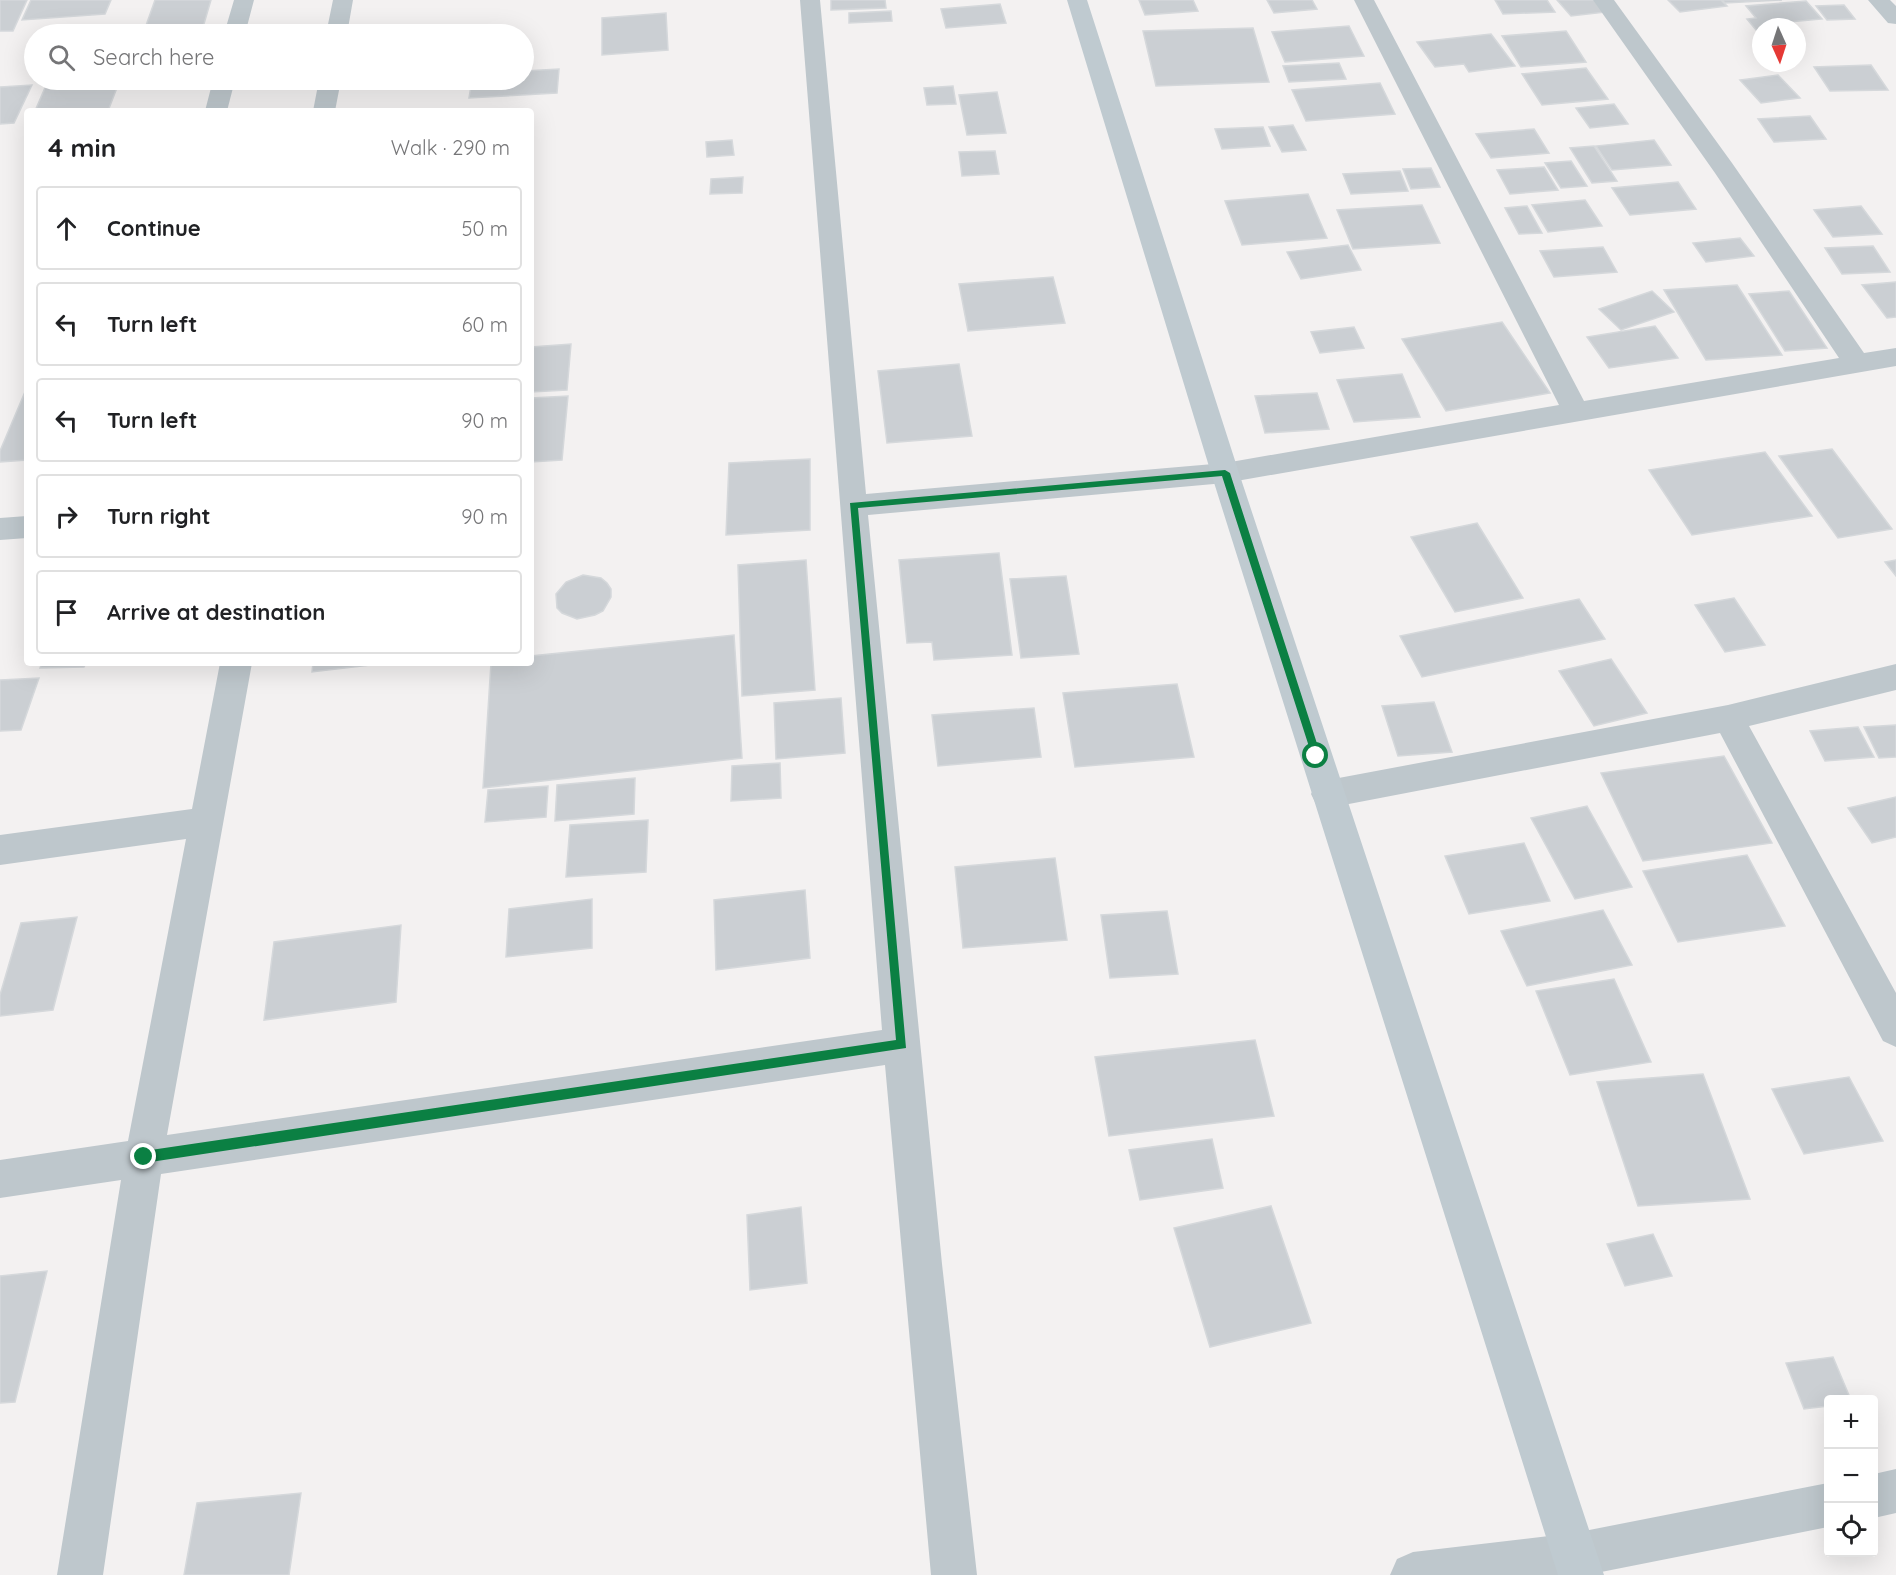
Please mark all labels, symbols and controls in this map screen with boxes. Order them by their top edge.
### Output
north arrow [1752,18,1806,72]
search box [24,24,534,90]
icon: search [45,41,78,74]
text: Search here [93,43,214,71]
text: 4 min [48,131,116,164]
text: Walk · 290 m [391,135,510,160]
icon: ahead [50,212,83,245]
text: Continue [107,214,201,242]
text: 50 m [462,216,508,241]
icon: left [50,308,83,341]
text: Turn left [107,310,197,338]
text: 60 m [462,312,508,337]
icon: left [50,404,83,437]
text: Turn left [107,406,197,434]
text: 90 m [461,408,508,433]
icon: right [50,500,83,533]
text: Turn right [107,502,211,530]
text: 90 m [461,504,508,529]
icon: arrive [50,596,83,629]
text: Arrive at destination [107,598,325,626]
route start [1302,742,1328,768]
route end [130,1143,156,1169]
map controls [1824,1395,1878,1557]
button: + [1824,1395,1878,1449]
button: − [1824,1449,1878,1503]
button: locate [1824,1503,1878,1557]

